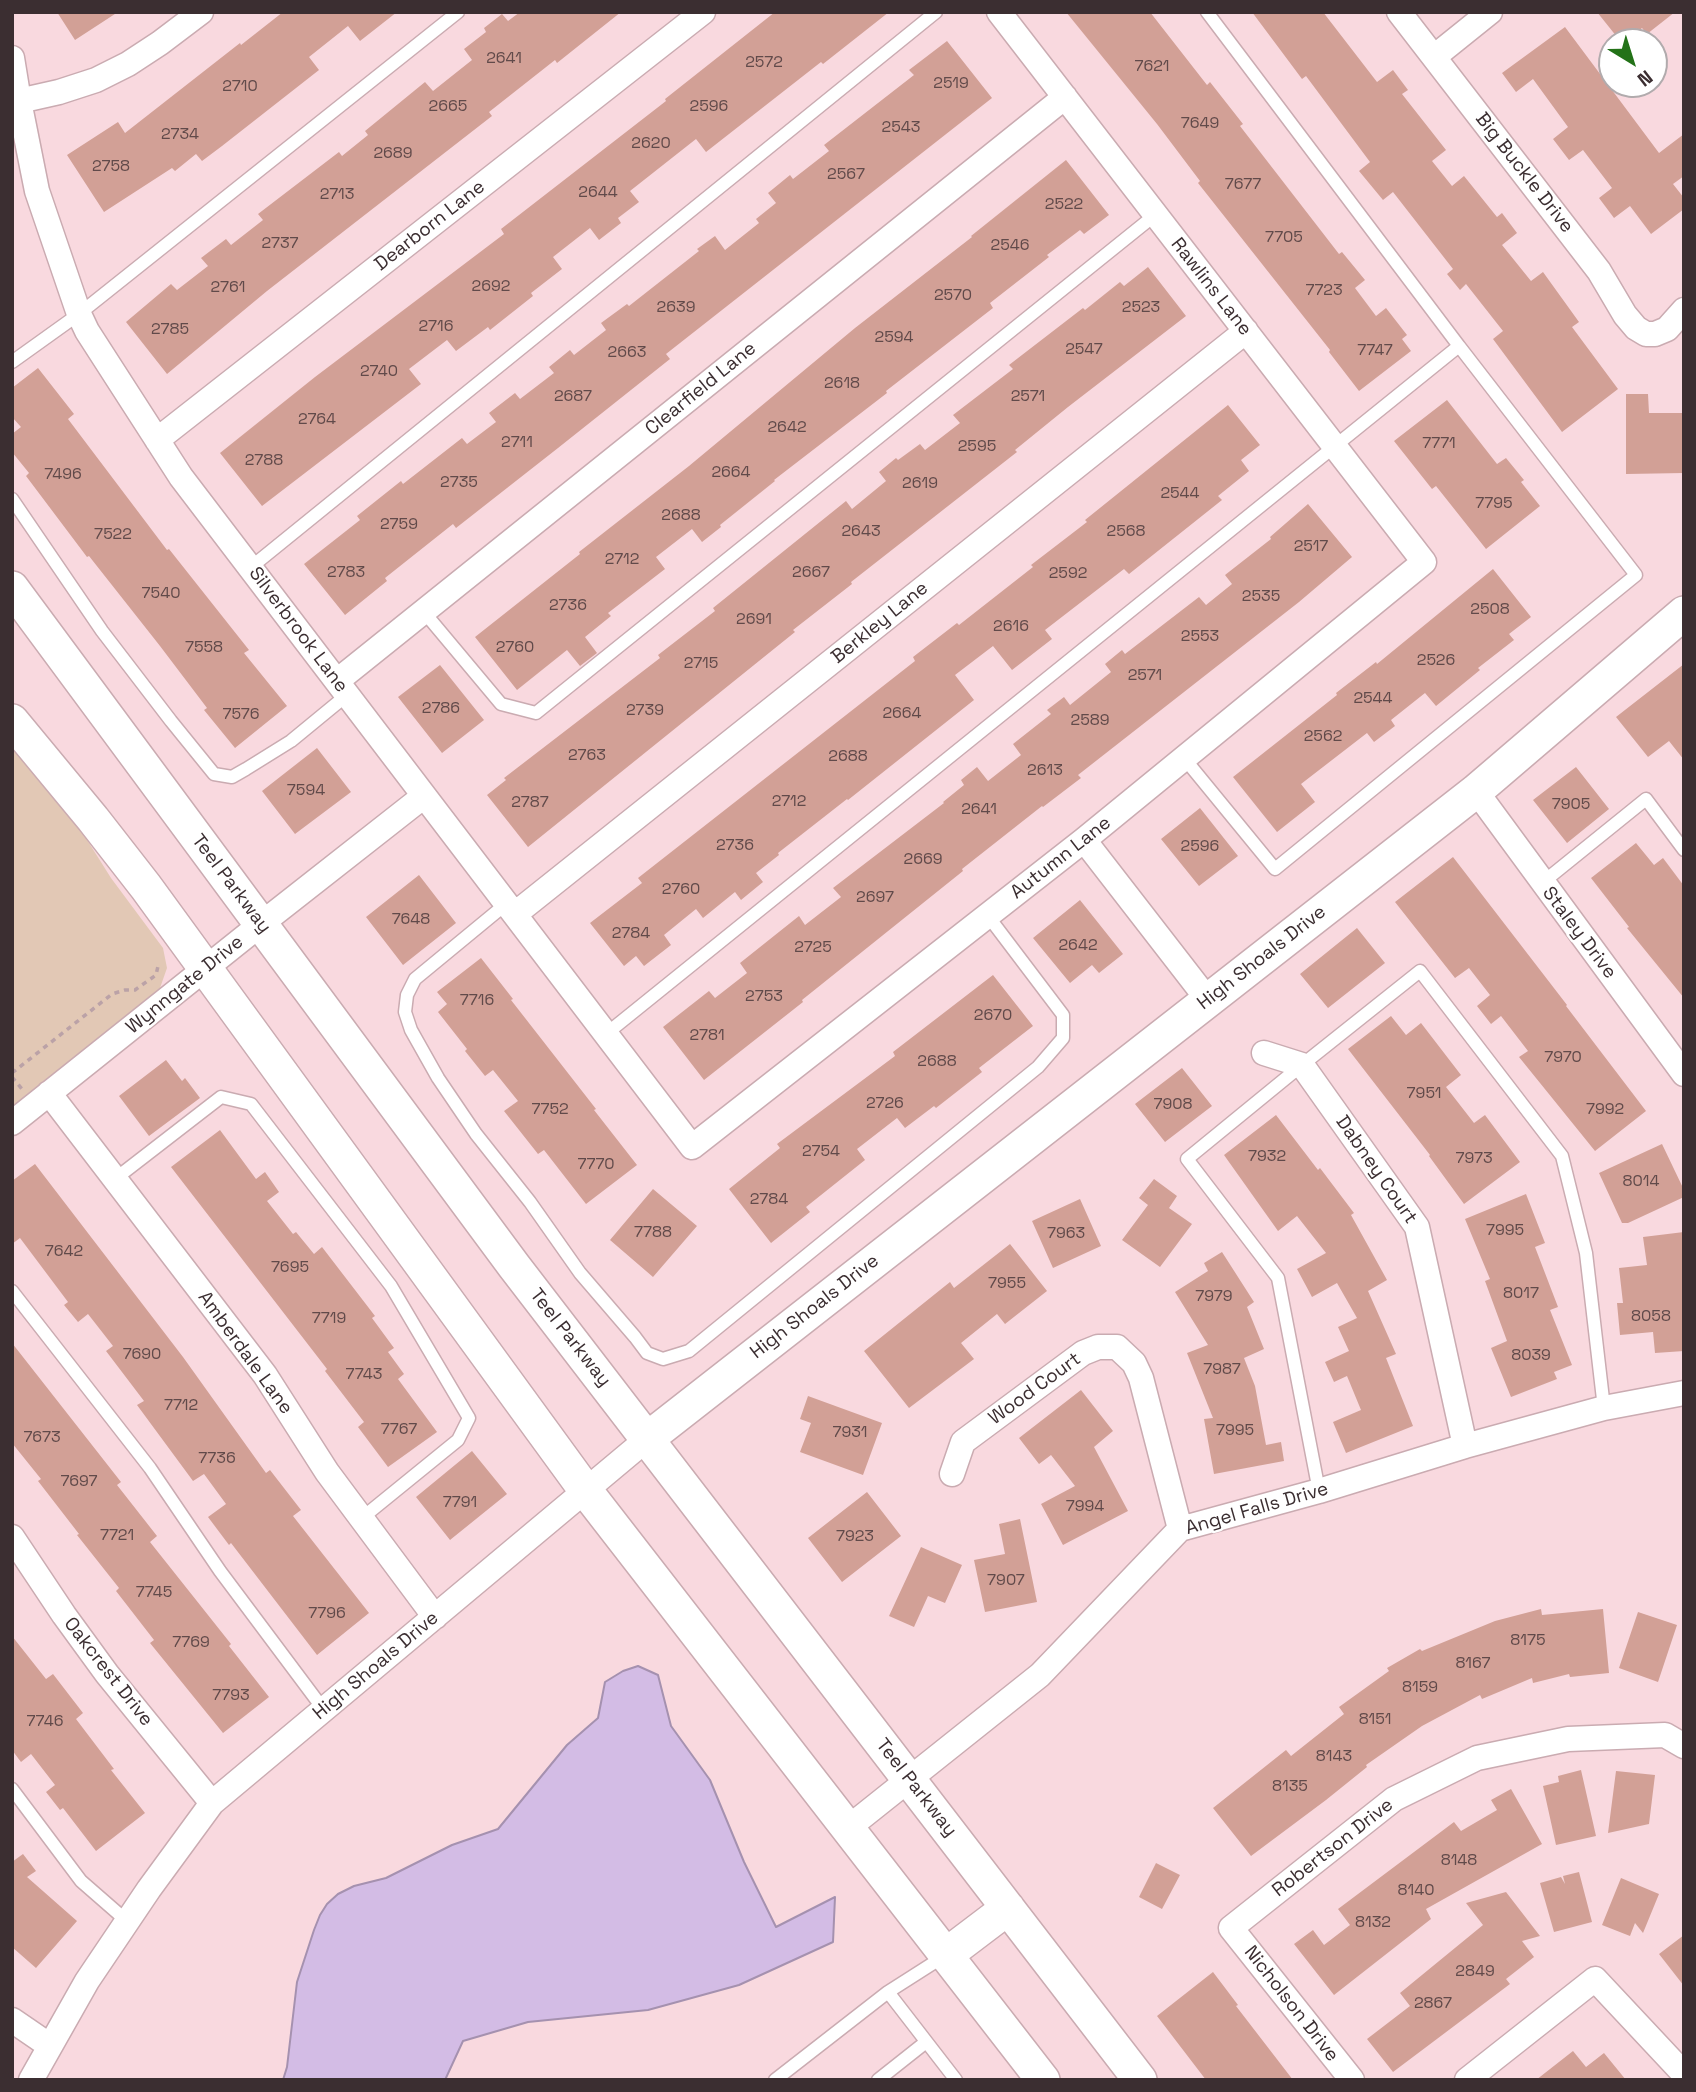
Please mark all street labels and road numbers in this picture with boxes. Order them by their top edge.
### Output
street label: Big Buckle Drive [1470,108,1578,238]
street label: Dearborn Lane [370,176,490,276]
street label: Rawlins Lane [1166,233,1256,341]
street label: Clearfield Lane [641,337,761,441]
street label: Silverbrook Lane [243,563,353,697]
street label: Berkley Lane [827,577,933,669]
street label: Autumn Lane [1006,812,1116,904]
street label: Teel Parkway [186,830,276,938]
street label: Staley Drive [1537,883,1621,983]
street label: High Shoals Drive [1193,901,1331,1015]
street label: Wynngate Drive [122,931,248,1039]
street label: Dabney Court [1330,1112,1422,1228]
street label: High Shoals Drive [746,1250,884,1364]
street label: Teel Parkway [525,1284,615,1392]
street label: Amberdale Lane [193,1287,297,1419]
street label: Wood Court [984,1348,1086,1430]
street label: Angel Falls Drive [1183,1478,1331,1540]
street label: High Shoals Drive [309,1607,443,1725]
street label: Oakcrest Drive [58,1613,158,1731]
street label: Teel Parkway [871,1734,961,1842]
street label: Robertson Drive [1268,1794,1398,1902]
street label: Nicholson Drive [1239,1942,1343,2066]

